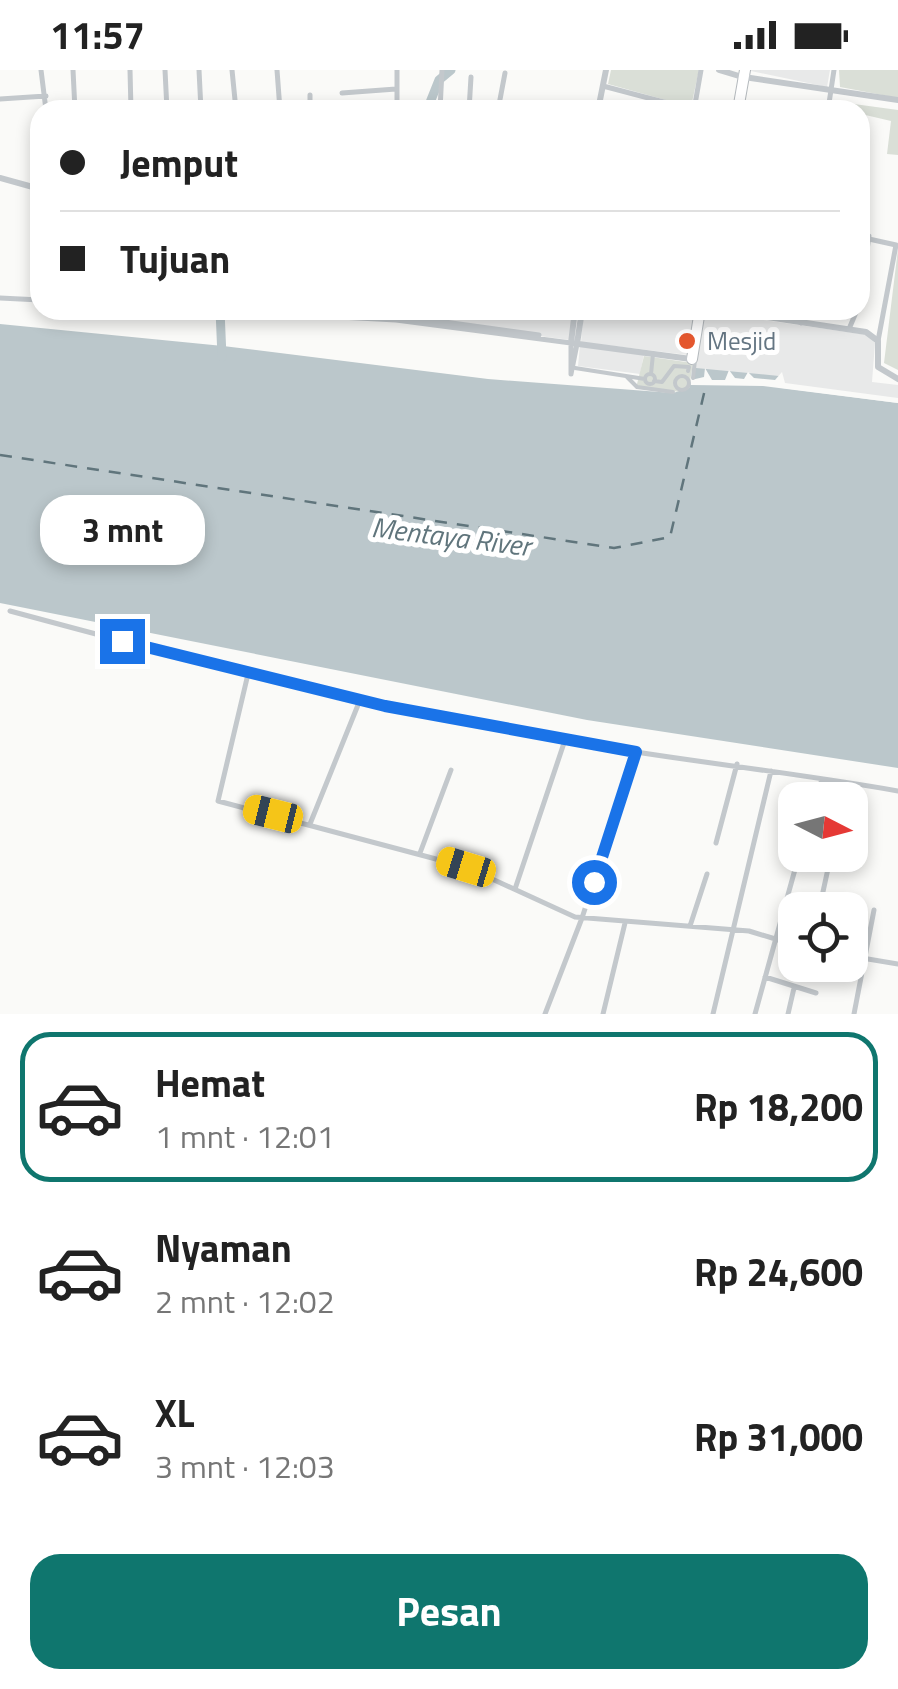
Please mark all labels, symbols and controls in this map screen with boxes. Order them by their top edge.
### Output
text: 11:57 [50,6,145,64]
text: Jemput [120,134,238,192]
text: Tujuan [120,230,230,288]
place label: Mesjid [707,322,776,360]
marker: Mesjid [676,330,698,352]
callout: 3 mnt [39,496,204,566]
water label: Mentaya River [369,505,536,567]
text: 3 mnt [82,506,163,554]
route end [100,619,145,664]
north arrow [778,782,868,872]
map controls [778,782,868,982]
car [240,792,306,836]
car [433,844,499,890]
route start [572,860,617,905]
button: locate [778,892,868,982]
text: Hemat [155,1054,265,1112]
icon: car [35,1062,125,1152]
text: Rp 18,200 [694,1078,863,1136]
text: 1 mnt · 12:01 [155,1112,335,1160]
text: Nyaman [155,1219,292,1277]
icon: car [35,1227,125,1317]
text: Rp 24,600 [694,1243,863,1301]
text: 2 mnt · 12:02 [155,1277,335,1325]
text: XL [155,1384,195,1442]
icon: car [35,1392,125,1482]
text: Rp 31,000 [694,1408,863,1466]
text: 3 mnt · 12:03 [155,1442,335,1490]
button: Pesan [30,1554,868,1669]

